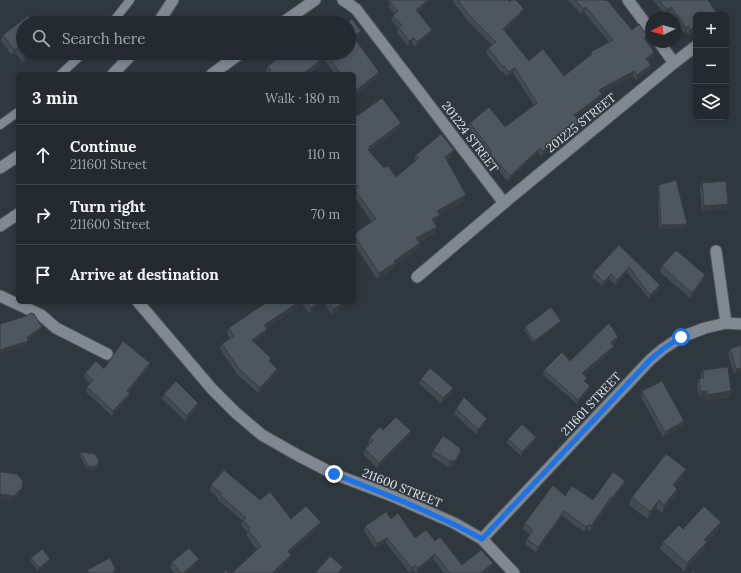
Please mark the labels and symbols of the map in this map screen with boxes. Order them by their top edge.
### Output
north arrow [645,12,681,48]
street label: 201225 STREET [543,90,619,155]
street label: 201224 STREET [439,98,502,175]
route start [672,328,690,346]
street label: 211601 STREET [557,368,624,439]
route end [325,465,343,483]
street label: 211600 STREET [360,465,445,510]

